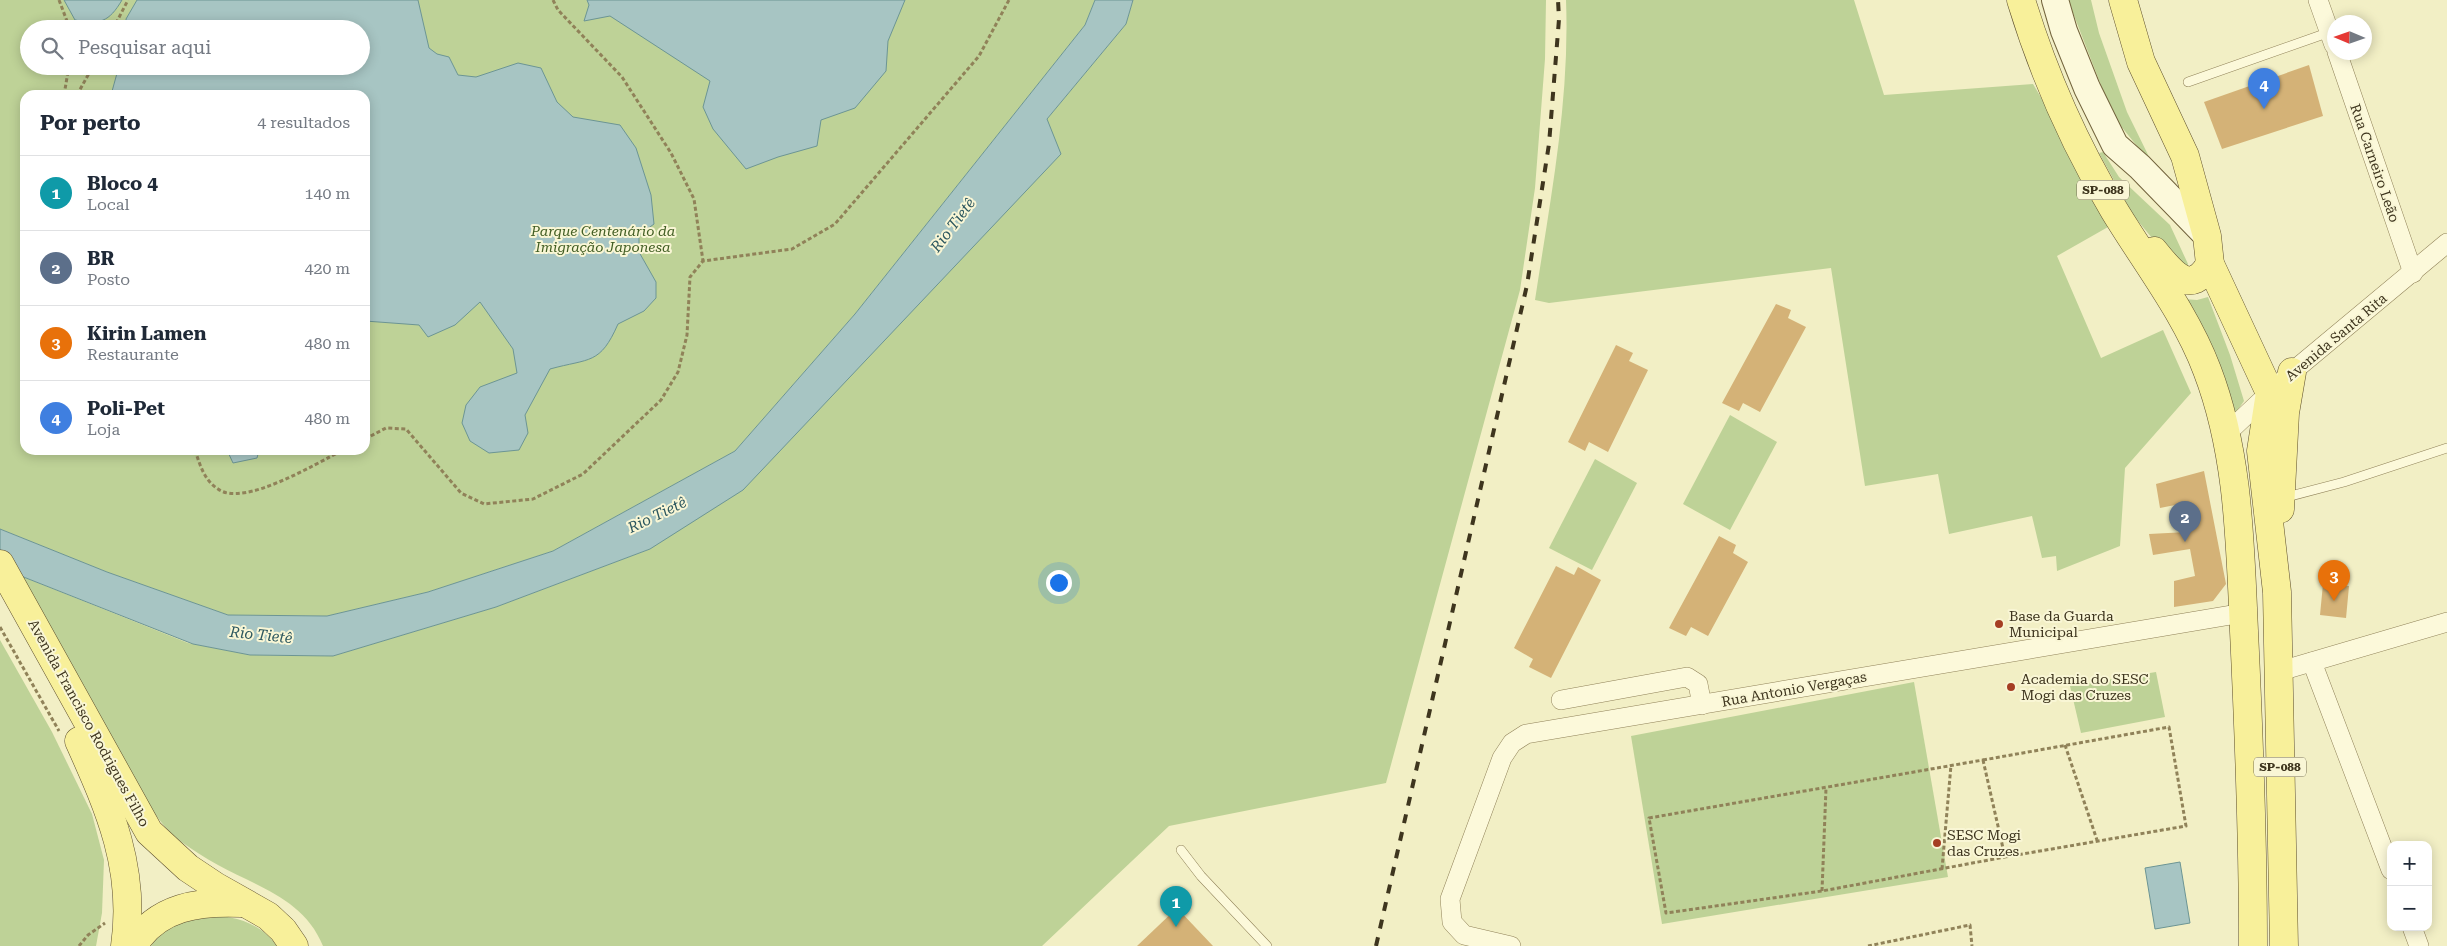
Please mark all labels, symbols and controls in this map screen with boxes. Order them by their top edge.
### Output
north arrow [2327,15,2372,60]
search box [20,20,370,75]
icon: search [38,34,66,62]
text: Pesquisar aqui [78,36,211,59]
pin: 4 [2248,68,2280,109]
street label: Rua Carneiro Leão [2347,102,2403,224]
text: Por perto [40,111,141,135]
text: 4 resultados [257,113,350,132]
text: Bloco 4 [87,172,158,195]
road number: SP-088 [2077,180,2129,200]
text: 1 [52,184,60,203]
text: 140 m [304,184,350,203]
water label: Rio Tietê [926,194,979,256]
text: Local [87,195,129,214]
park label: Parque Centenário da Imigração Japonesa [530,223,675,255]
text: BR [87,247,115,270]
text: 2 [52,259,60,278]
text: 420 m [304,259,350,278]
text: Posto [87,270,130,289]
street label: Avenida Santa Rita [2282,290,2390,384]
text: Kirin Lamen [87,322,206,345]
text: 3 [52,334,60,353]
text: 480 m [304,334,350,353]
text: Restaurante [87,345,179,364]
text: Poli-Pet [87,397,165,420]
text: 4 [52,409,60,428]
text: 480 m [304,409,350,428]
text: Loja [87,420,120,439]
water label: Rio Tietê [624,493,690,537]
pin: 2 [2169,501,2201,542]
pin: 3 [2318,560,2350,601]
your location [1046,570,1072,596]
place label: Base da Guarda Municipal [2009,608,2114,640]
street label: Avenida Francisco Rodrigues Filho [25,617,153,829]
marker: Base da Guarda Municipal [1993,618,2005,630]
water label: Rio Tietê [228,623,294,647]
street label: Rua Antonio Vergaças [1720,668,1868,710]
place label: Academia do SESC Mogi das Cruzes [2021,671,2149,703]
marker: Academia do SESC Mogi das Cruzes [2005,681,2017,693]
road number: SP-088 [2254,758,2306,776]
place label: SESC Mogi das Cruzes [1947,827,2022,859]
marker: SESC Mogi das Cruzes [1931,837,1943,849]
map controls [2387,841,2432,931]
button: + [2387,841,2432,886]
pin: 1 [1160,886,1192,927]
button: − [2387,886,2432,931]

